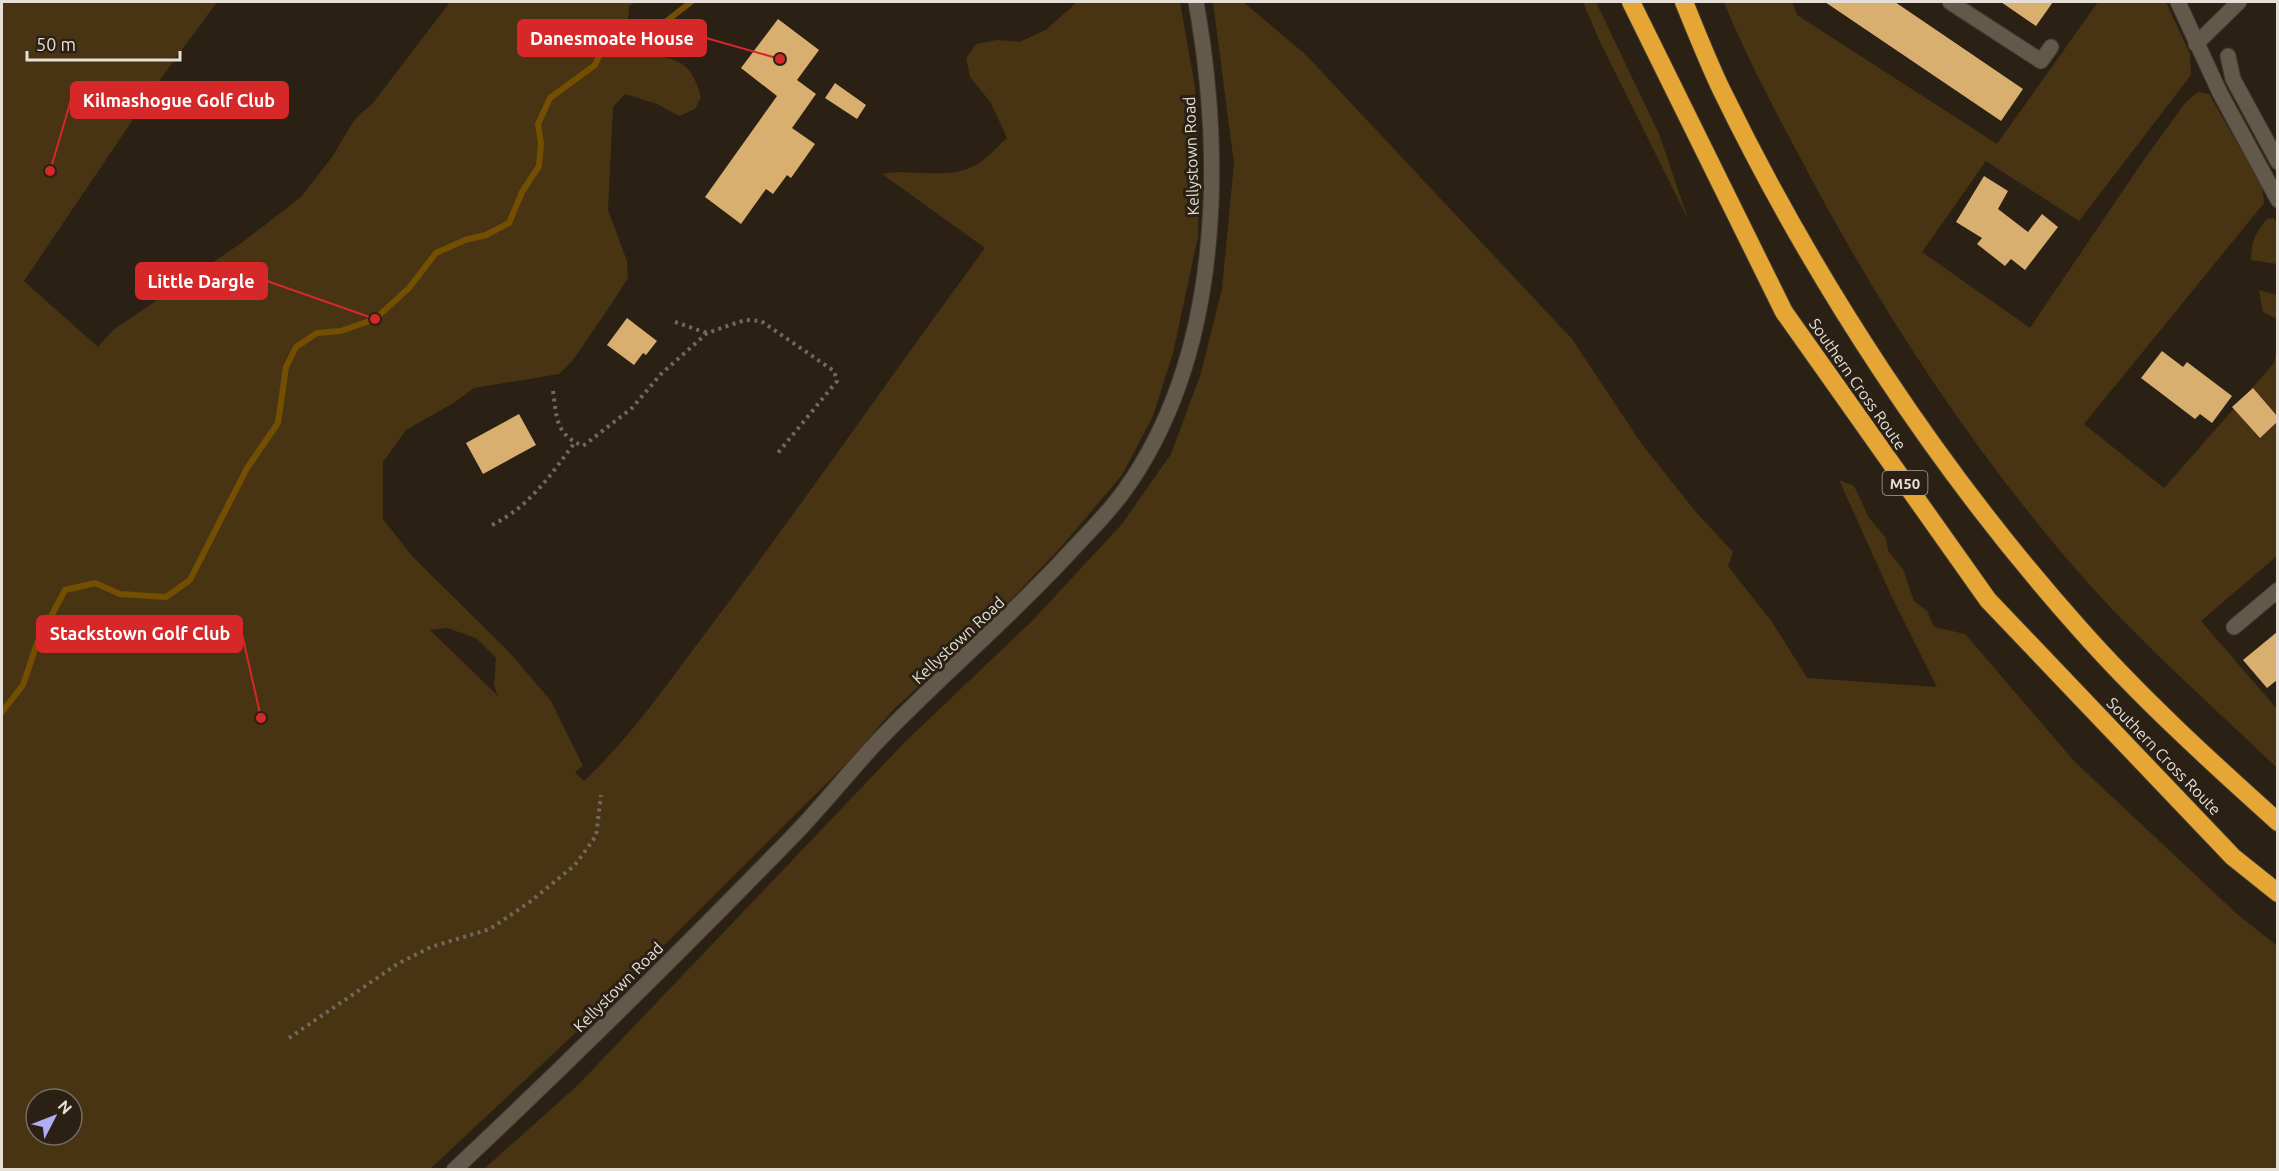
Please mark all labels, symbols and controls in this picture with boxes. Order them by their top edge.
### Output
callout: Danesmoate House [518,20,706,56]
scale bar [27,24,180,62]
text: Danesmoate House [530,28,694,48]
text: 50 m [36,34,76,54]
callout: Kilmashogue Golf Club [71,82,288,118]
text: Kilmashogue Golf Club [83,90,275,110]
street label: Kellystown Road [1180,96,1202,216]
callout: Little Dargle [136,263,267,299]
text: Little Dargle [147,271,255,291]
street label: Southern Cross Route [1806,315,1910,453]
road number: M50 [1882,471,1928,495]
street label: Kellystown Road [908,593,1008,687]
callout: Stackstown Golf Club [37,616,242,652]
text: Stackstown Golf Club [50,623,230,643]
street label: Southern Cross Route [2103,694,2225,818]
street label: Kellystown Road [570,939,666,1035]
north arrow [24,1087,84,1147]
text: N [54,1097,76,1117]

